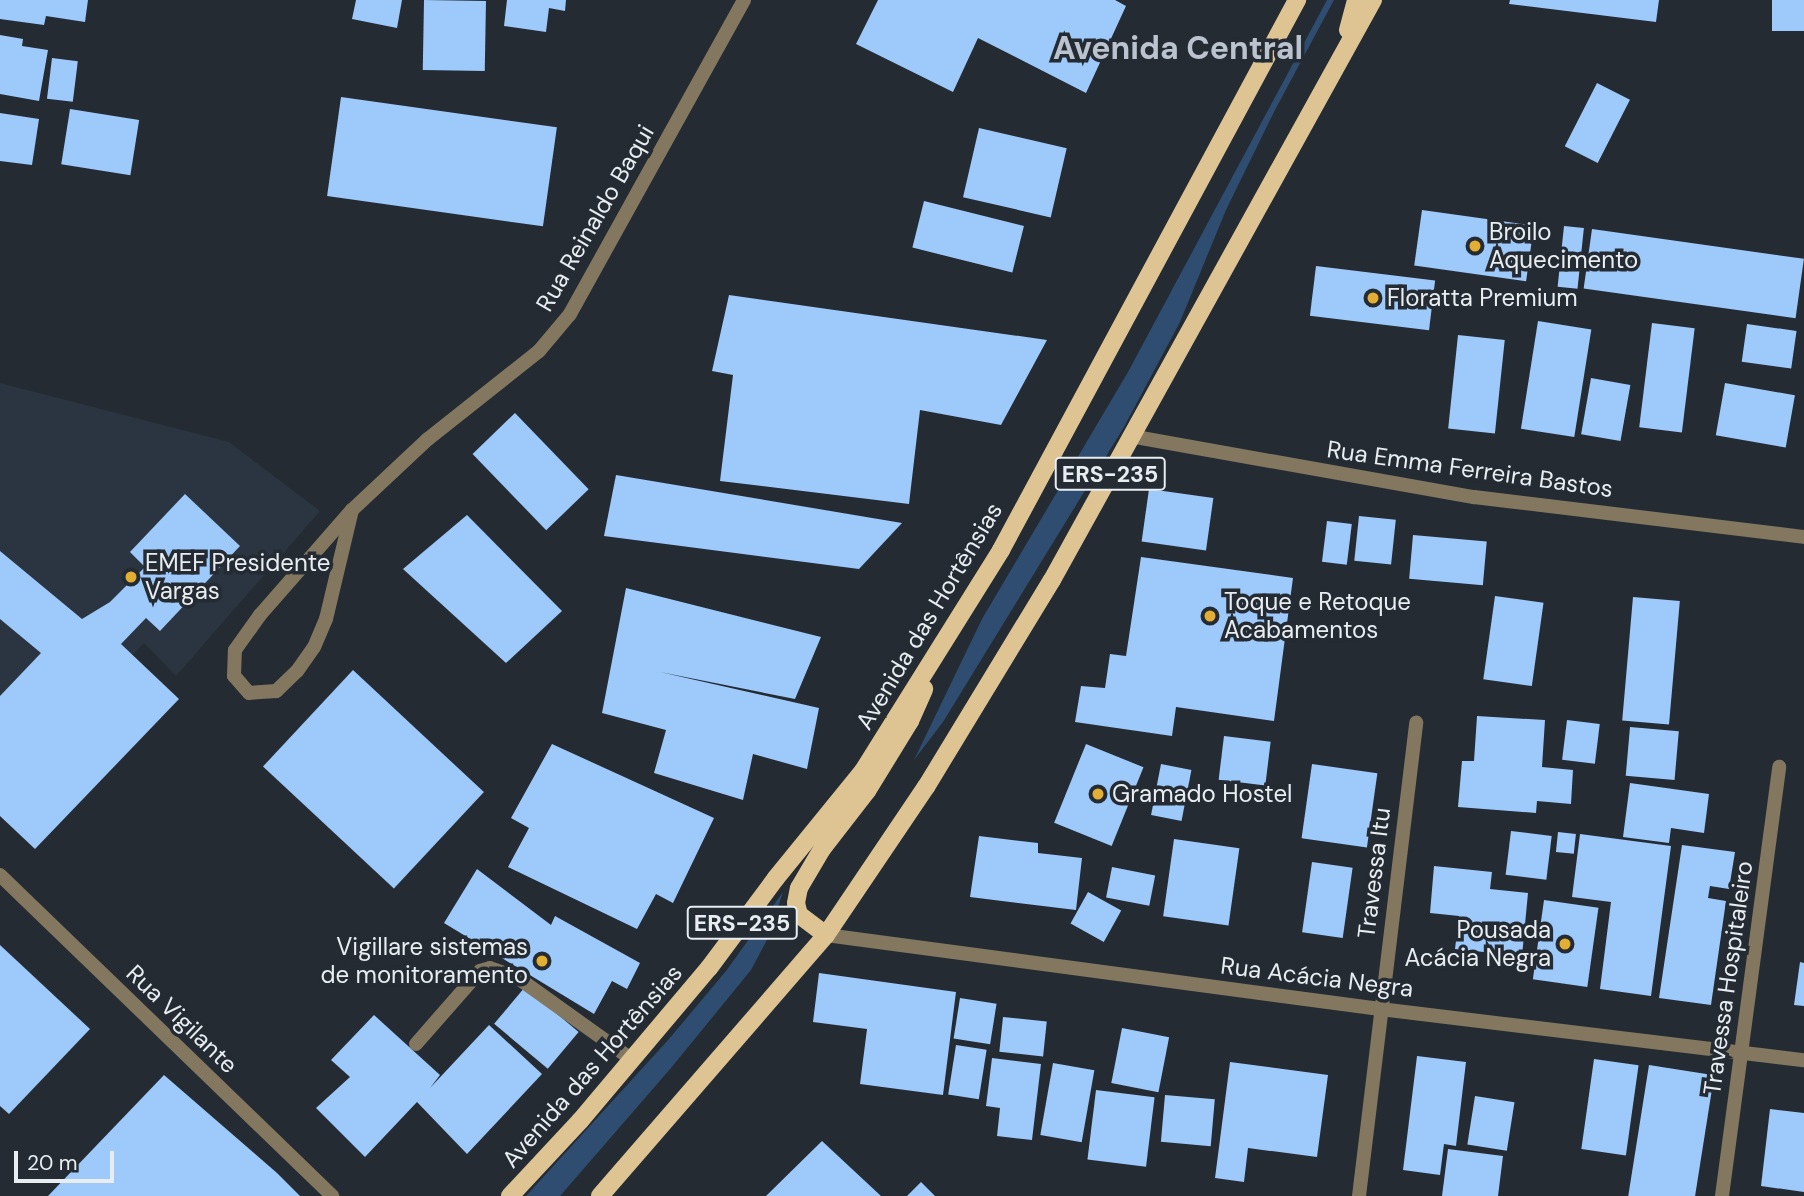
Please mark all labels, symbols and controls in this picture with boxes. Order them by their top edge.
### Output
district label: Avenida Central [1053,29,1303,67]
street label: Rua Reinaldo Baqui [530,120,660,316]
place label: Broilo Aquecimento [1489,218,1638,274]
marker: Broilo Aquecimento [1467,238,1483,254]
place label: Floratta Premium [1387,284,1578,312]
marker: Floratta Premium [1365,290,1381,306]
street label: Rua Emma Ferreira Bastos [1325,435,1615,503]
road number: ERS-235 [1054,454,1166,494]
street label: Avenida das Hortênsias [850,497,1008,735]
place label: EMEF Presidente Vargas [145,549,330,605]
marker: EMEF Presidente Vargas [123,569,139,585]
place label: Toque e Retoque Acabamentos [1224,588,1411,644]
marker: Toque e Retoque Acabamentos [1202,608,1218,624]
place label: Gramado Hostel [1112,780,1292,808]
marker: Gramado Hostel [1090,786,1106,802]
street label: Travessa Itu [1352,806,1396,940]
street label: Travessa Hospitaleiro [1697,859,1759,1097]
road number: ERS-235 [686,904,798,942]
place label: Pousada Acácia Negra [1405,916,1551,972]
place label: Vigillare sistemas de monitoramento [320,933,528,989]
marker: Pousada Acácia Negra [1557,936,1573,952]
street label: Rua Acácia Negra [1219,951,1415,1003]
marker: Vigillare sistemas de monitoramento [534,953,550,969]
street label: Rua Vigilante [120,959,244,1079]
street label: Avenida das Hortênsias [496,959,688,1173]
scale bar [18,1136,117,1180]
text: 20 m [27,1149,78,1177]

